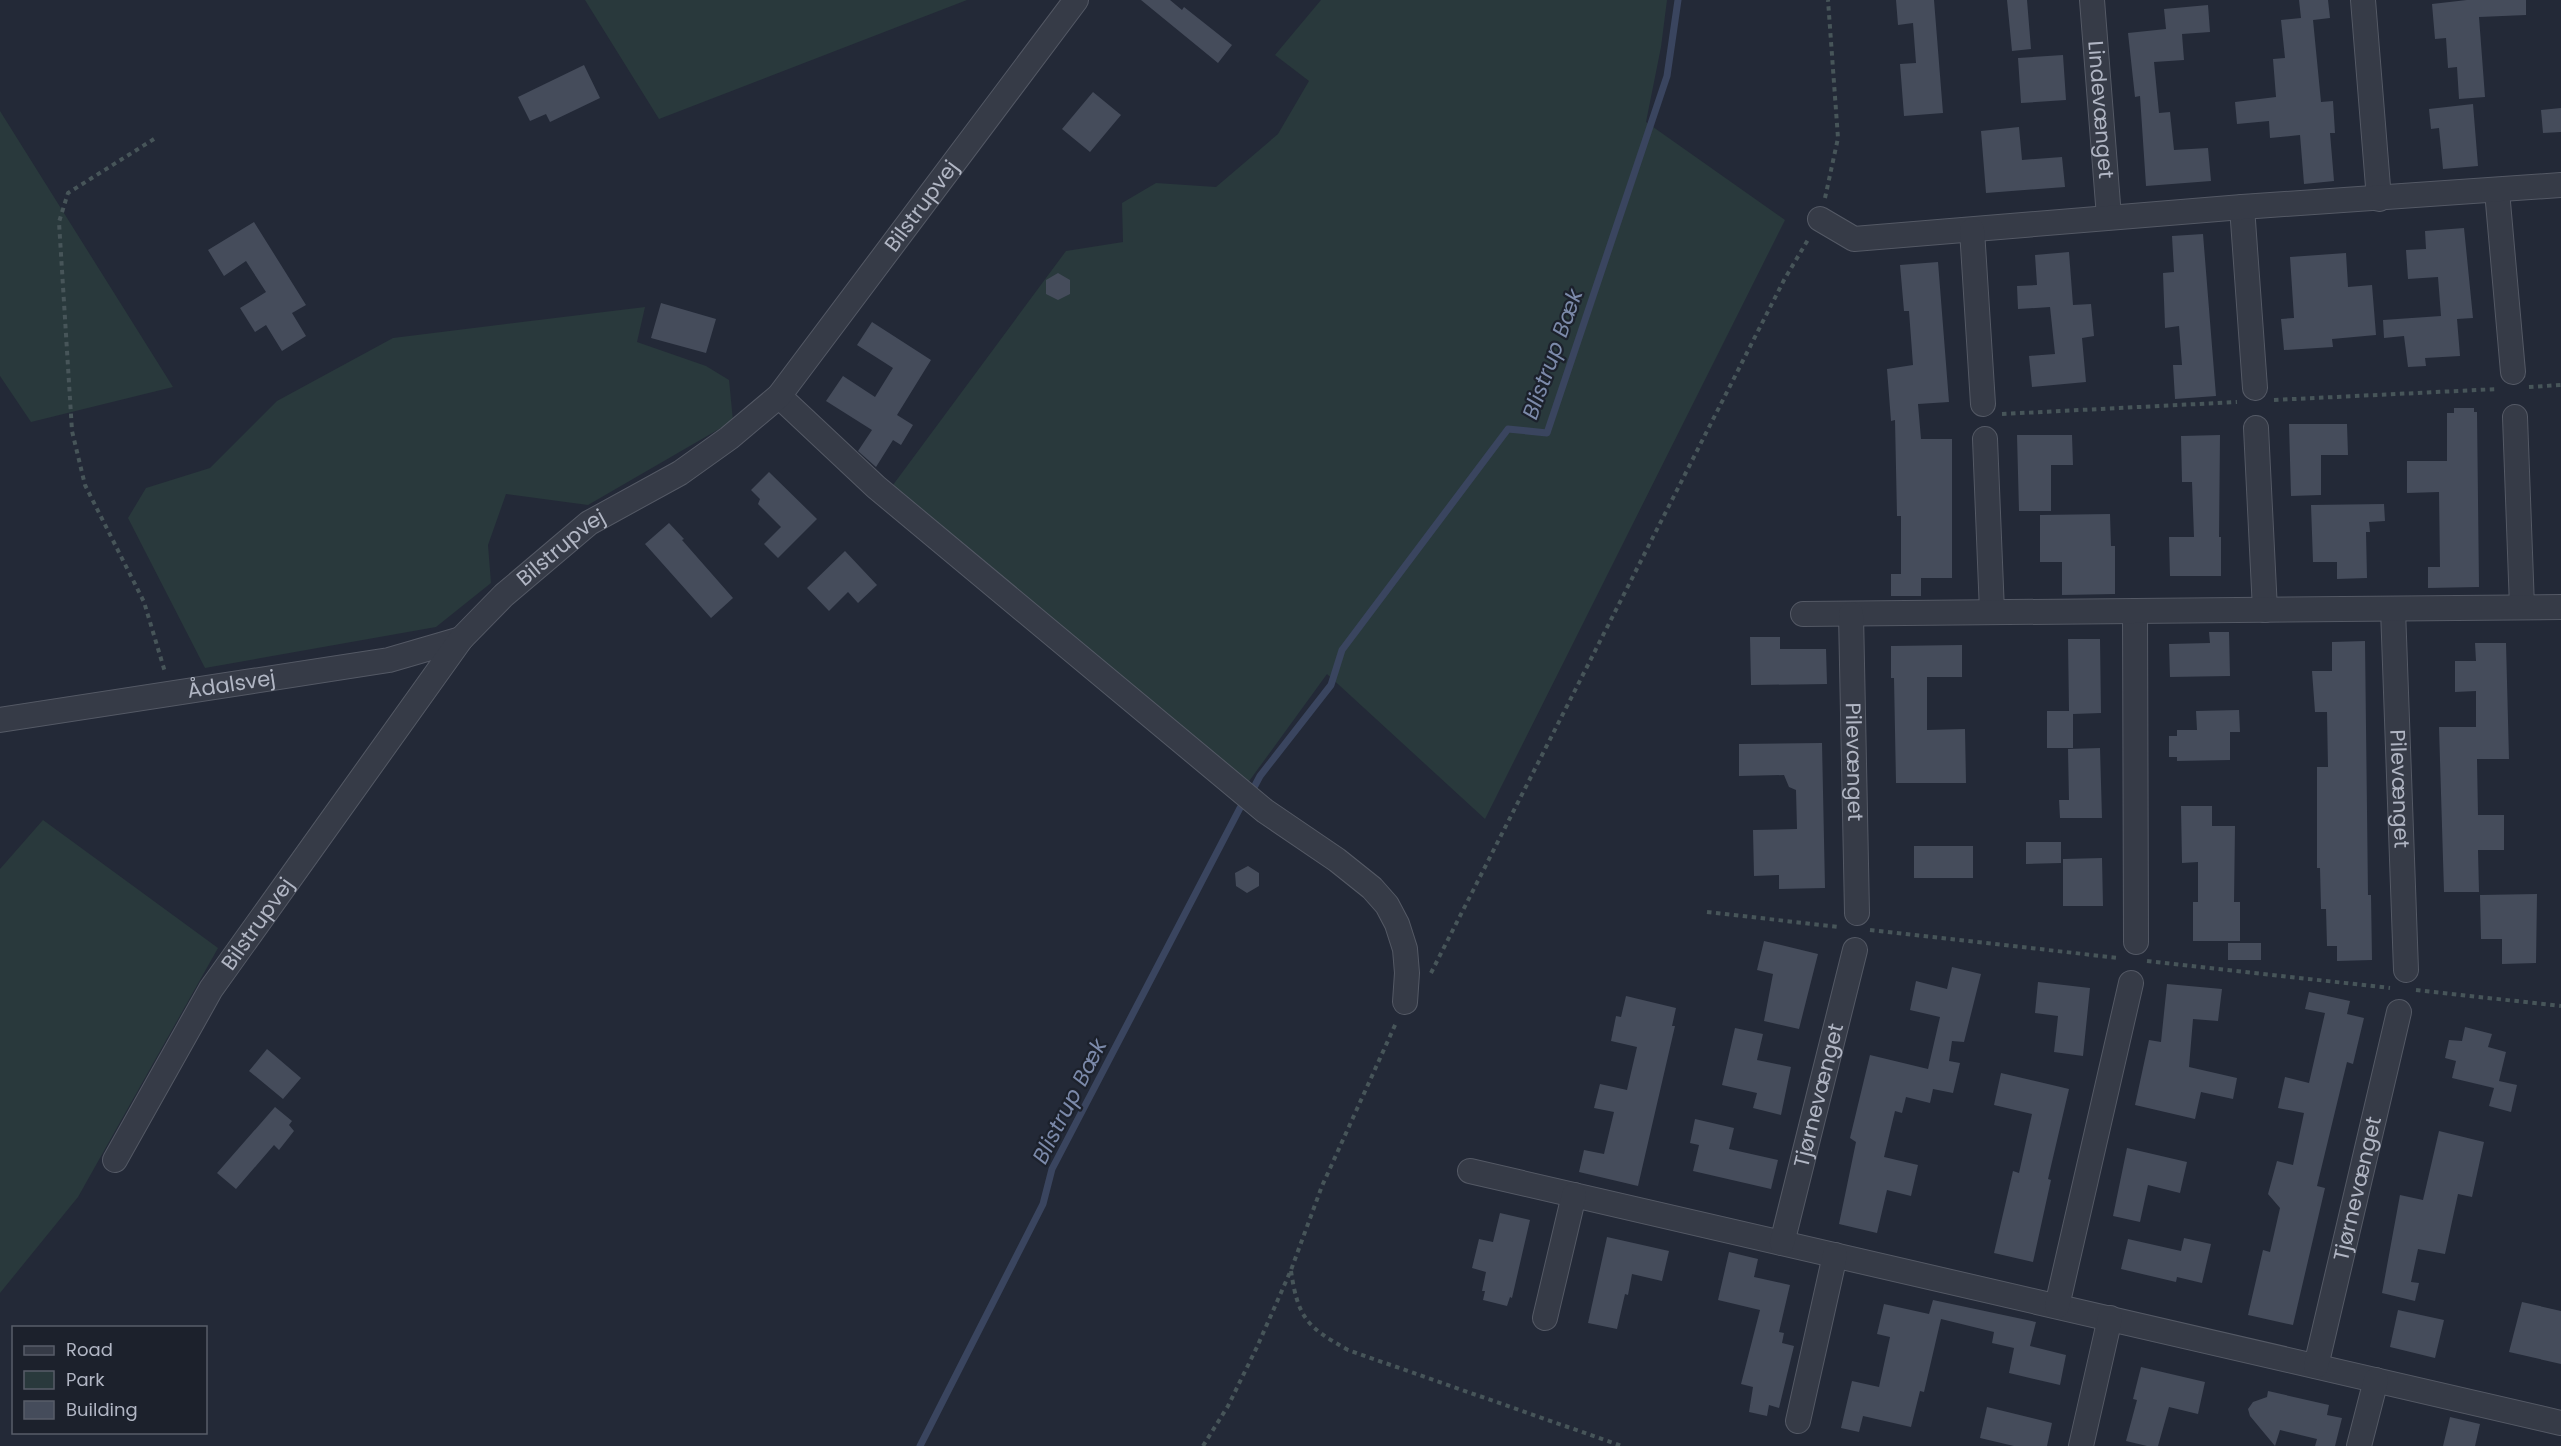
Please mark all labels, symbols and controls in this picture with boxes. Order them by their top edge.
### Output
street label: Lindevænget [2081,40,2121,180]
street label: Bilstrupvej [877,154,965,257]
water label: Blistrup Bæk [1515,283,1591,424]
street label: Bilstrupvej [510,502,610,592]
street label: Ådalsvej [185,663,277,705]
street label: Pilevænget [1839,702,1870,822]
street label: Pilevænget [2383,729,2417,849]
street label: Bilstrupvej [214,872,300,976]
street label: Tjørnevænget [1786,1020,1850,1170]
water label: Blistrup Bæk [1025,1032,1115,1169]
street label: Tjørnevænget [2326,1114,2388,1264]
legend [12,1326,207,1434]
text: Road [66,1337,113,1362]
text: Park [66,1367,105,1392]
text: Building [66,1397,138,1422]

